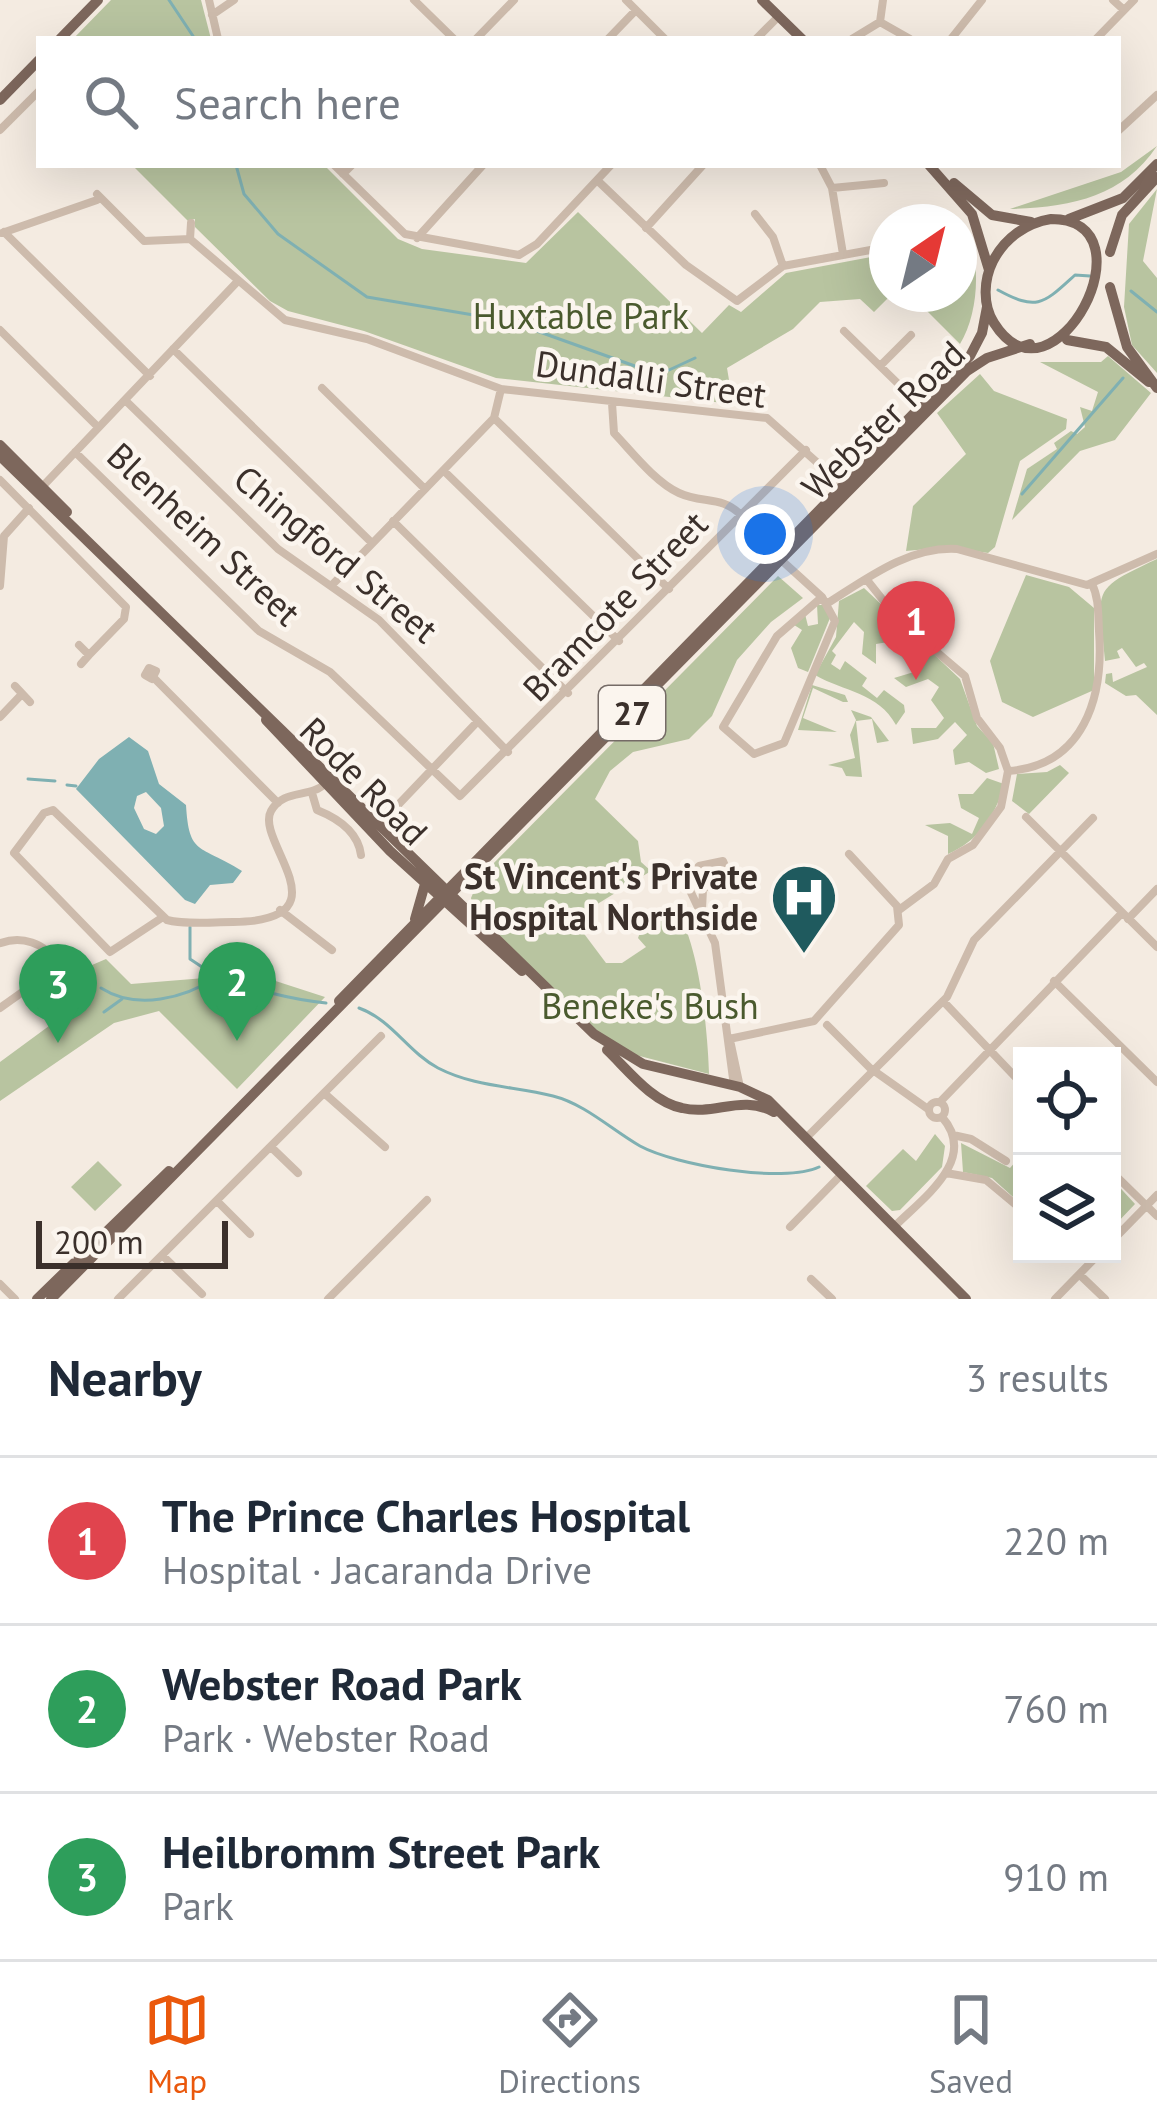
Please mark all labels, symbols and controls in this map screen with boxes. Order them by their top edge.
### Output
search box [36,36,1121,168]
icon: search [78,69,144,135]
text: Search here [174,73,401,131]
north arrow [869,204,977,312]
park label: Huxtable Park [473,292,689,339]
street label: Webster Road [791,330,974,509]
street label: Dundalli Street [533,339,769,418]
street label: Blenheim Street [98,432,311,635]
street label: Chingford Street [225,454,448,653]
street label: Bramcote Street [512,501,717,711]
your location [735,504,795,564]
pin: 1 [877,581,955,680]
road number: 27 [599,686,665,740]
street label: Rode Road [290,707,438,855]
place label: St Vincent's Private Hospital Northside [464,852,758,940]
hospital icon: St Vincent's Private Hospital Northside [769,862,839,956]
pin: 2 [198,942,276,1041]
pin: 3 [19,944,97,1043]
park label: Beneke's Bush [541,982,759,1029]
map controls [1013,1047,1121,1263]
button: locate [1013,1047,1121,1155]
button: layers [1013,1155,1121,1263]
scale bar [36,1215,228,1268]
text: 200 m [54,1220,144,1263]
text: Nearby [48,1344,202,1410]
text: 3 results [966,1352,1109,1403]
text: The Prince Charles Hospital [162,1486,690,1544]
text: 1 [76,1515,98,1566]
text: 220 m [1003,1515,1109,1566]
text: Hospital · Jacaranda Drive [162,1544,592,1595]
text: Webster Road Park [162,1654,522,1712]
text: 2 [76,1683,98,1734]
text: 760 m [1003,1683,1109,1734]
text: Park · Webster Road [162,1712,490,1763]
text: Heilbromm Street Park [162,1822,600,1880]
text: 3 [76,1851,98,1902]
text: 910 m [1003,1851,1109,1902]
text: Park [162,1880,234,1931]
tab: Map [144,1987,210,2102]
tab: Directions [498,1987,641,2102]
tab: Saved [929,1987,1013,2102]

